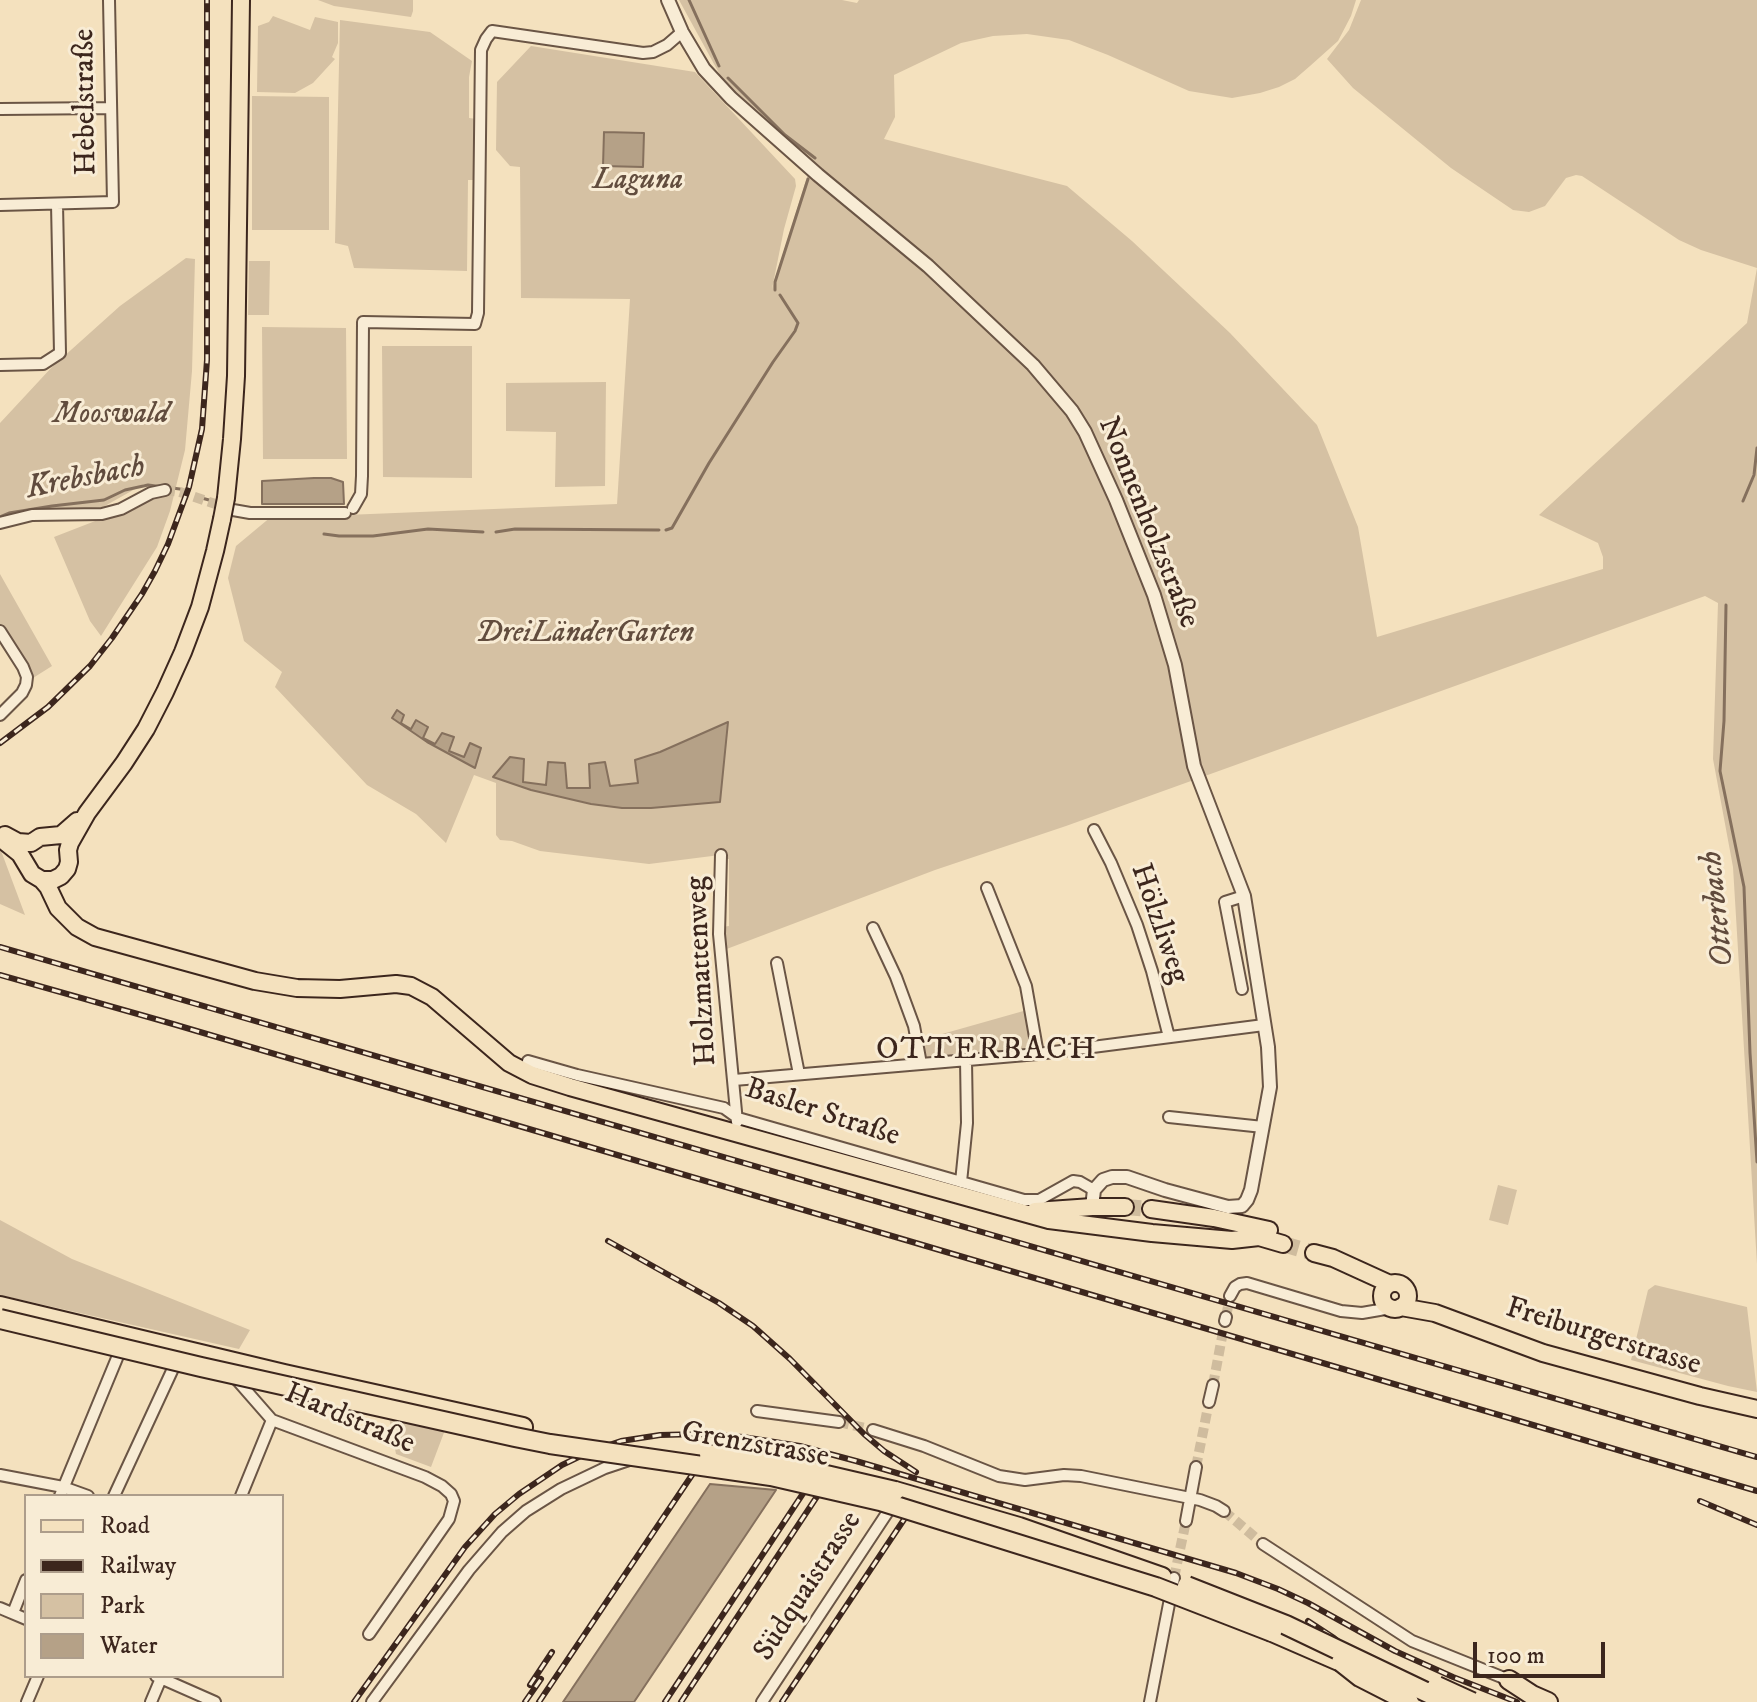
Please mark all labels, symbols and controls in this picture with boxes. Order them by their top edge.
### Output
street label: Hebelstraße [68,28,106,176]
park label: Laguna [593,164,683,200]
park label: Mooswald [53,398,169,434]
street label: Nonnenholzstraße [1088,412,1206,634]
water label: Krebsbach [23,449,149,509]
park label: DreiLänderGarten [476,617,694,653]
water label: Otterbach [1694,849,1744,969]
street label: Hölzliweg [1121,859,1195,989]
street label: Holzmattenweg [680,875,726,1067]
district label: OTTERBACH [876,1032,1098,1070]
street label: Basler Straße [740,1072,904,1156]
street label: Freiburgerstrasse [1501,1291,1705,1385]
street label: Hardstraße [278,1376,420,1464]
street label: Grenzstrasse [678,1415,832,1477]
legend [24,1494,284,1678]
street label: Südquaistrasse [747,1505,871,1669]
text: Road [100,1511,150,1541]
text: Railway [100,1551,176,1581]
text: Park [100,1591,145,1621]
scale bar [1477,1626,1609,1676]
text: Water [100,1631,157,1661]
text: 100 m [1487,1641,1545,1671]

